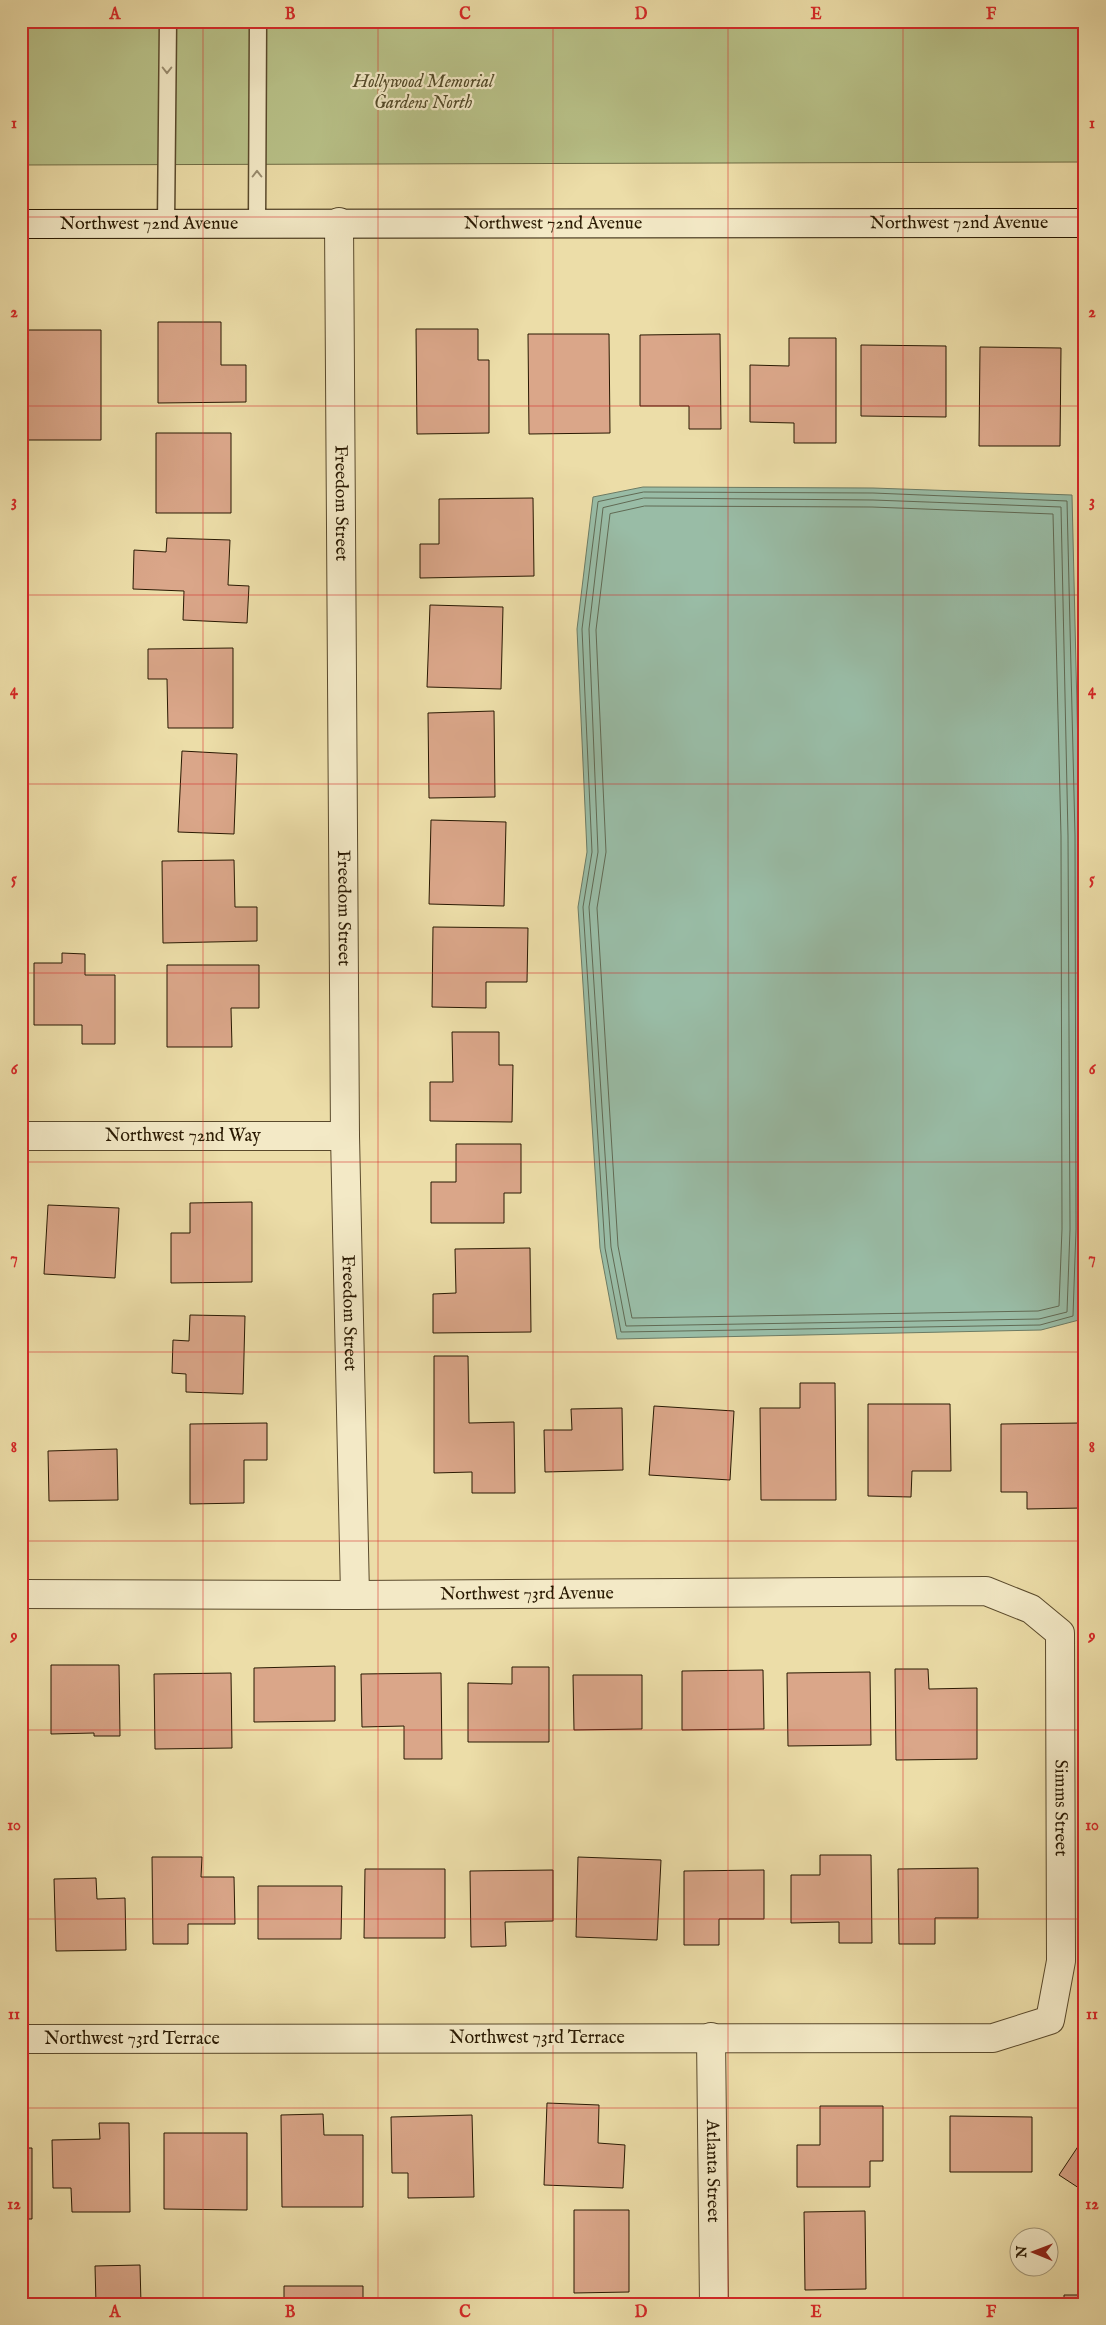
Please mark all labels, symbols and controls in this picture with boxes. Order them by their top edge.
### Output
text: A [109,5,122,25]
text: B [285,5,296,25]
text: C [459,5,471,25]
text: D [635,5,648,25]
text: E [810,5,822,25]
text: F [986,5,997,25]
one-way arrow [162,66,172,74]
park label: Hollywood Memorial Gardens North [352,71,495,115]
text: 1 [11,114,17,134]
text: 1 [1089,114,1095,134]
one-way arrow [252,170,262,178]
street label: Northwest 72nd Avenue [60,212,238,235]
street label: Northwest 72nd Avenue [464,212,642,235]
street label: Northwest 72nd Avenue [870,212,1048,235]
text: 2 [10,303,18,323]
text: 2 [1088,303,1096,323]
street label: Freedom Street [329,445,353,561]
text: 3 [11,492,17,512]
text: 3 [1089,492,1095,512]
text: 4 [10,681,19,701]
text: 4 [1088,681,1097,701]
street label: Freedom Street [332,850,355,966]
text: 5 [11,870,17,890]
text: 5 [1089,870,1095,890]
text: 6 [11,1060,19,1080]
text: 6 [1089,1060,1097,1080]
street label: Northwest 72nd Way [105,1125,261,1148]
text: 7 [10,1249,18,1269]
text: 7 [1088,1249,1096,1269]
street label: Freedom Street [336,1255,362,1371]
text: 8 [11,1438,17,1458]
text: 8 [1089,1438,1095,1458]
street label: Northwest 73rd Avenue [440,1582,614,1606]
text: 9 [10,1627,18,1647]
text: 9 [1088,1627,1096,1647]
street label: Simms Street [1049,1759,1072,1856]
text: 10 [7,1816,21,1836]
text: 10 [1085,1816,1099,1836]
text: 11 [8,2005,20,2025]
text: 11 [1086,2005,1098,2025]
street label: Northwest 73rd Terrace [449,2027,625,2050]
street label: Northwest 73rd Terrace [44,2028,220,2051]
street label: Atlanta Street [700,2118,725,2223]
text: 12 [7,2195,21,2215]
text: 12 [1085,2195,1099,2215]
north arrow [1008,2228,1058,2278]
text: N [1013,2246,1031,2259]
text: A [109,2303,122,2323]
text: B [285,2303,296,2323]
text: C [459,2303,471,2323]
text: D [635,2303,648,2323]
text: E [810,2303,822,2323]
text: F [986,2303,997,2323]

